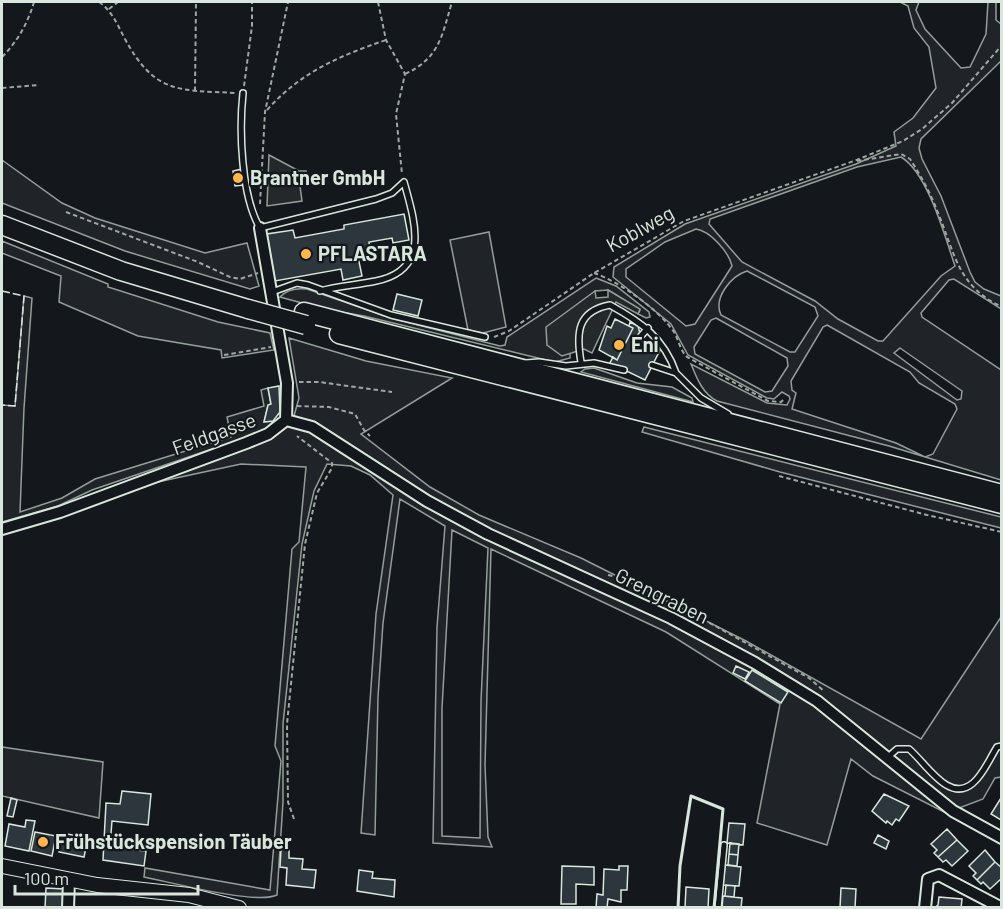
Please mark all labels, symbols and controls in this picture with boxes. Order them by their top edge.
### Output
place label: Brantner GmbH [250,165,385,189]
marker: Brantner GmbH [231,171,245,185]
street label: Koblweg [601,200,678,257]
place label: PFLASTARA [318,241,427,265]
marker: PFLASTARA [299,247,313,261]
place label: Eni [631,332,659,356]
marker: Eni [612,338,626,352]
street label: Feldgasse [169,407,259,459]
street label: Grengraben [612,562,713,628]
place label: Frühstückspension Täuber [55,829,292,853]
marker: Frühstückspension Täuber [36,835,50,849]
scale bar [15,858,198,896]
text: 100 m [24,867,69,889]

